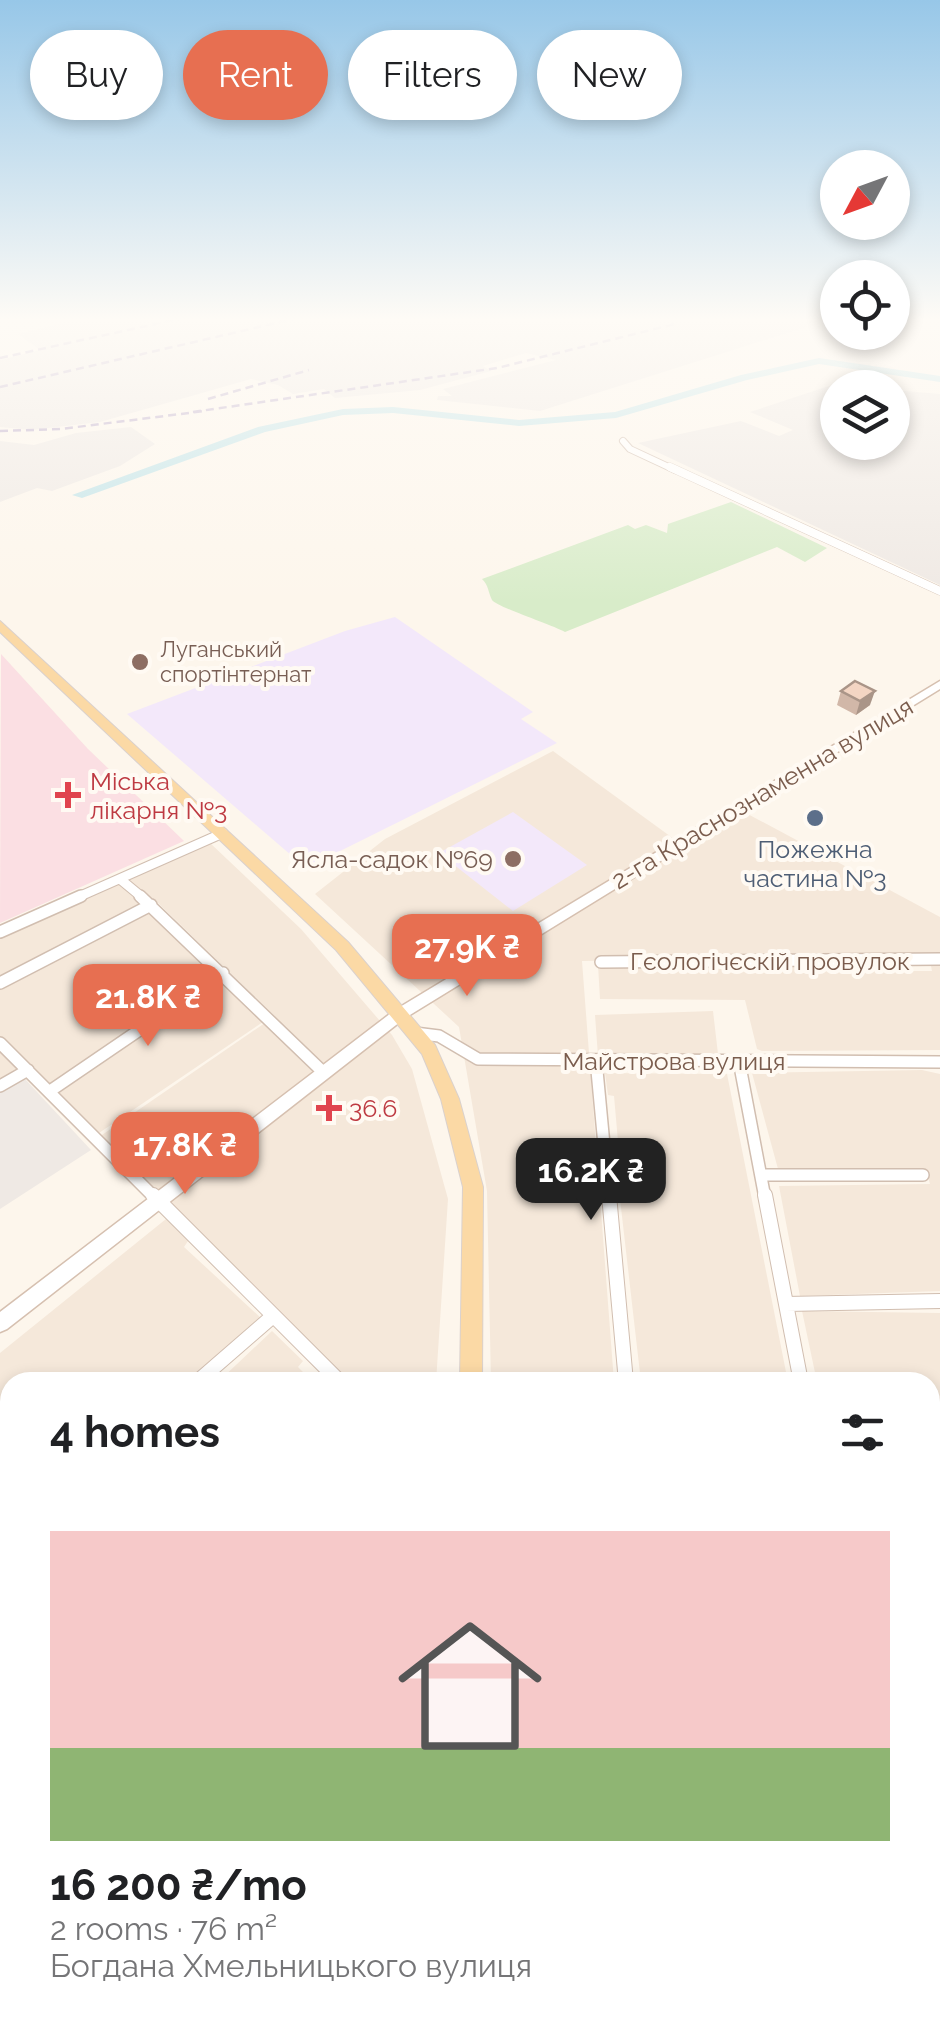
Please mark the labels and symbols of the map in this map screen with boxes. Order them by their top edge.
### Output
north arrow [820,150,910,240]
place label: Луганський спортінтернат [160,636,312,687]
marker: Луганський спортінтернат [129,651,151,673]
street label: 2-га Краснознаменна вулиця [606,691,918,895]
place label: Міська лікарня №3 [90,766,227,825]
marker: Міська лікарня №3 [55,782,81,808]
marker: Пожежна частина №3 [804,807,826,829]
place label: Пожежна частина №3 [743,834,887,893]
place label: Ясла-садок №69 [291,844,493,874]
marker: Ясла-садок №69 [502,848,524,870]
pin: 27.9K ₴ [375,914,559,999]
street label: Гєологічєскій провулок [630,946,910,976]
pin: 21.8K ₴ [56,964,240,1049]
street label: Майстрова вулиця [562,1046,786,1076]
place label: 36.6 [349,1093,397,1123]
marker: 36.6 [318,1097,340,1119]
pin: 17.8K ₴ [93,1112,277,1197]
pin: 16.2K ₴ [499,1138,683,1223]

